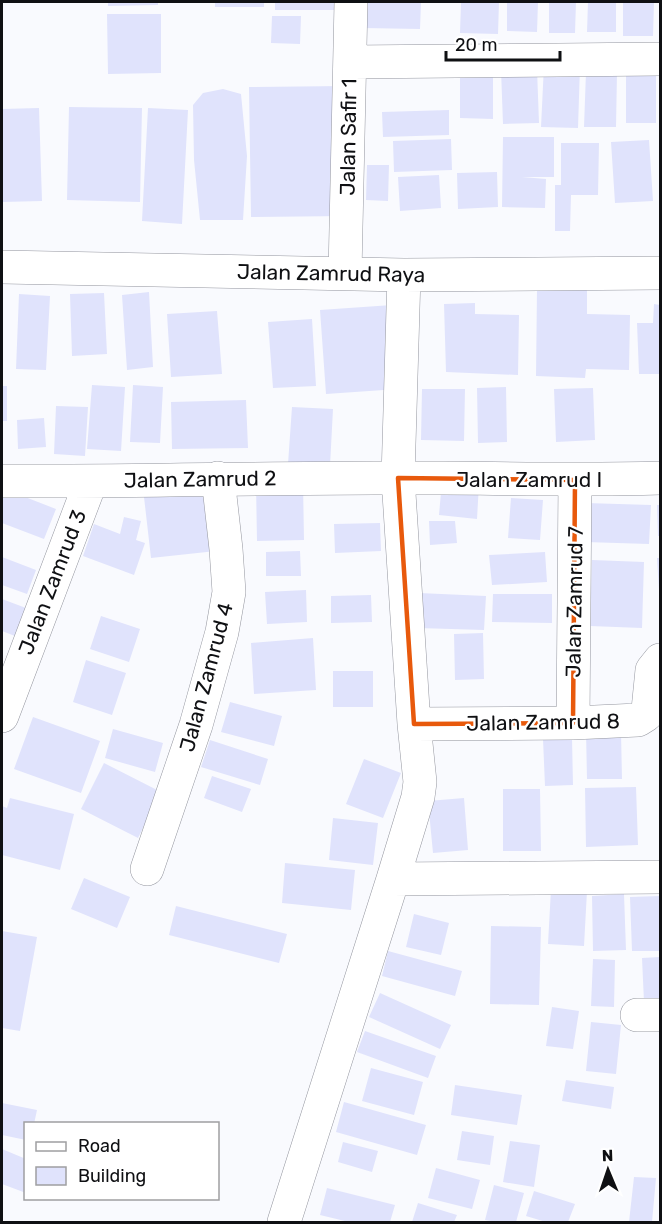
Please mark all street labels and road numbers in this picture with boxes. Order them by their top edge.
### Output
street label: Jalan Safir 1 [334,78,362,196]
street label: Jalan Zamrud Raya [237,259,425,287]
street label: Jalan Zamrud 2 [123,465,277,493]
street label: Jalan Zamrud I [456,467,602,492]
street label: Jalan Zamrud 3 [13,506,91,658]
street label: Jalan Zamrud 7 [560,526,588,678]
street label: Jalan Zamrud 4 [174,600,238,754]
street label: Jalan Zamrud 8 [466,708,620,736]

